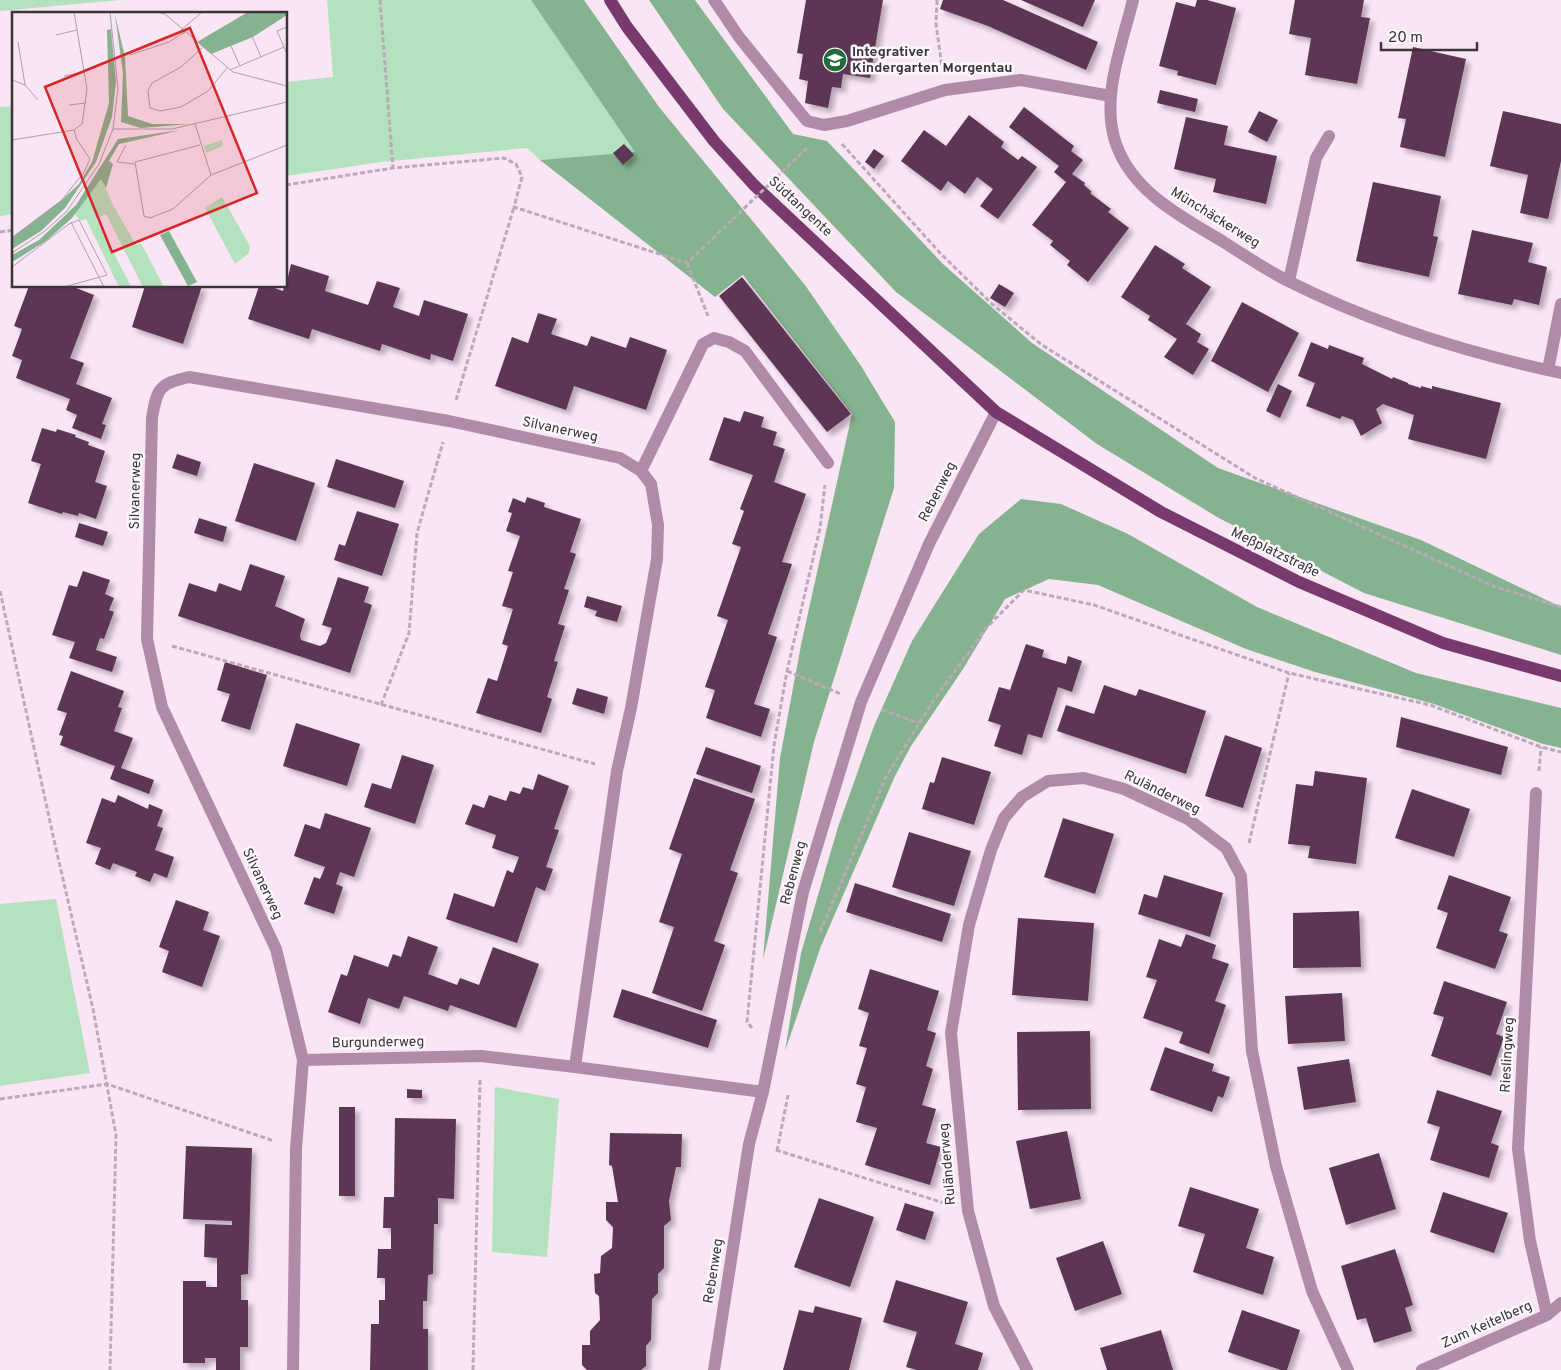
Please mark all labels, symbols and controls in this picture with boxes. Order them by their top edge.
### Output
inset map [12,12,288,288]
scale bar [1381,20,1477,52]
text: 20 m [1388,29,1423,48]
place label: Integrativer Kindergarten Morgentau [852,44,1013,77]
school or university icon: Integrativer Kindergarten Morgentau [822,47,848,73]
street label: Südtangente [765,173,835,241]
street label: Münchäckerweg [1167,184,1263,252]
street label: Silvanerweg [521,414,599,446]
street label: Silvanerweg [127,452,145,530]
street label: Rebenweg [916,459,960,525]
street label: Meßplatzstraße [1228,524,1322,582]
street label: Ruländerweg [1121,767,1203,819]
street label: Rebenweg [777,839,811,907]
street label: Silvanerweg [238,846,286,922]
street label: Rieslingweg [1498,1017,1518,1093]
street label: Burgunderweg [331,1034,425,1052]
street label: Ruländerweg [936,1122,960,1206]
street label: Rebenweg [700,1237,728,1305]
street label: Zum Keitelberg [1439,1297,1535,1353]

